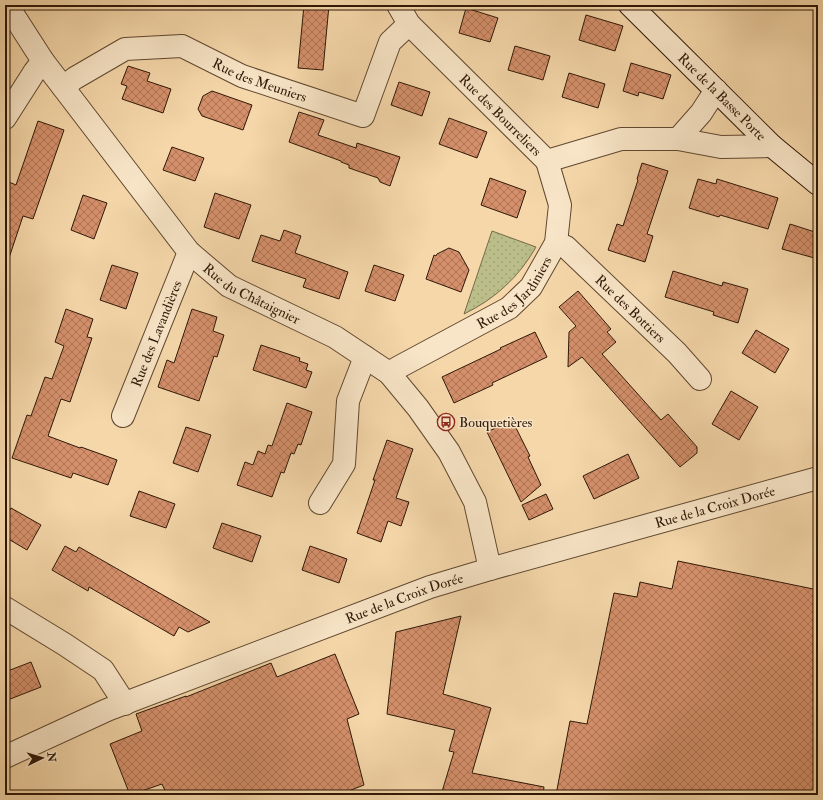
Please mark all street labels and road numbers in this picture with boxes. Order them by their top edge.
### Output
street label: Rue de la Basse Porte [675,49,770,144]
street label: Rue des Meuniers [210,54,309,105]
street label: Rue des Bourreliers [456,70,545,160]
street label: Rue des Jardiniers [474,253,555,332]
street label: Rue du Châtaignier [200,259,304,328]
street label: Rue des Bottiers [592,271,669,346]
street label: Rue des Lavandières [127,277,185,389]
street label: Rue de la Croix Dorée [653,482,777,531]
street label: Rue de la Croix Dorée [343,569,465,627]

